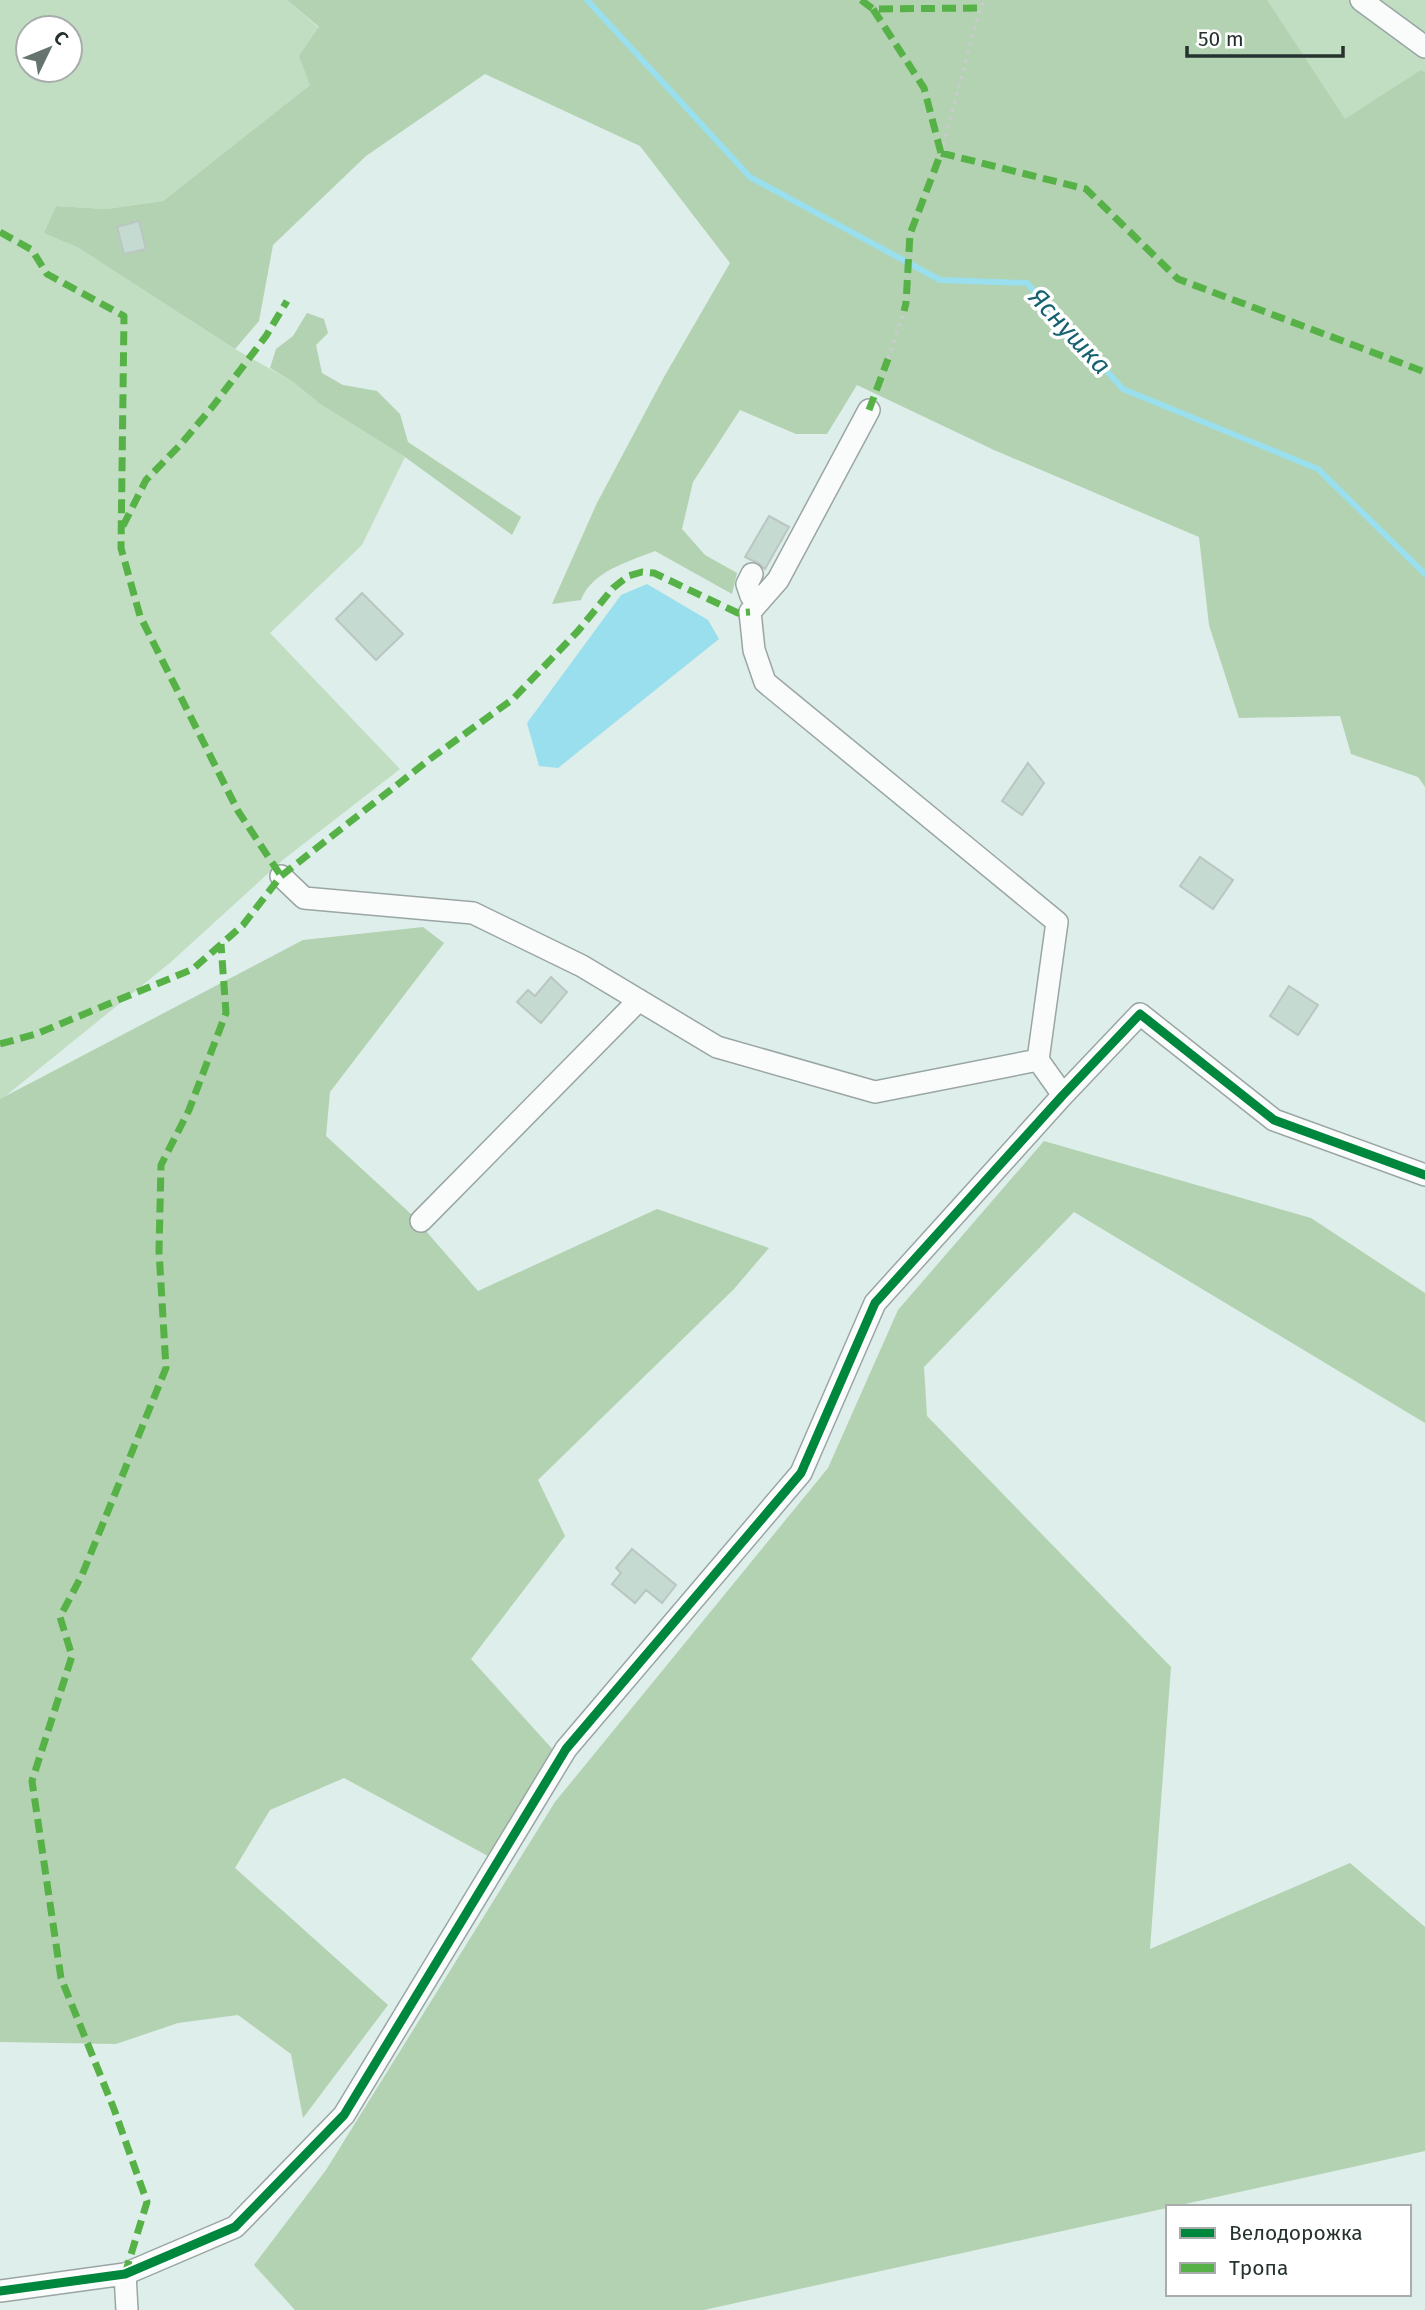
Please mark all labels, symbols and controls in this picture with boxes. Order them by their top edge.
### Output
north arrow [14,14,84,84]
scale bar [1187,14,1343,58]
text: С [49,26,73,50]
text: 50 m [1198,26,1244,52]
water label: Яснушка [1021,281,1117,381]
legend [1166,2205,1411,2296]
text: Велодорожка [1229,2220,1363,2246]
text: Тропа [1229,2255,1288,2281]

